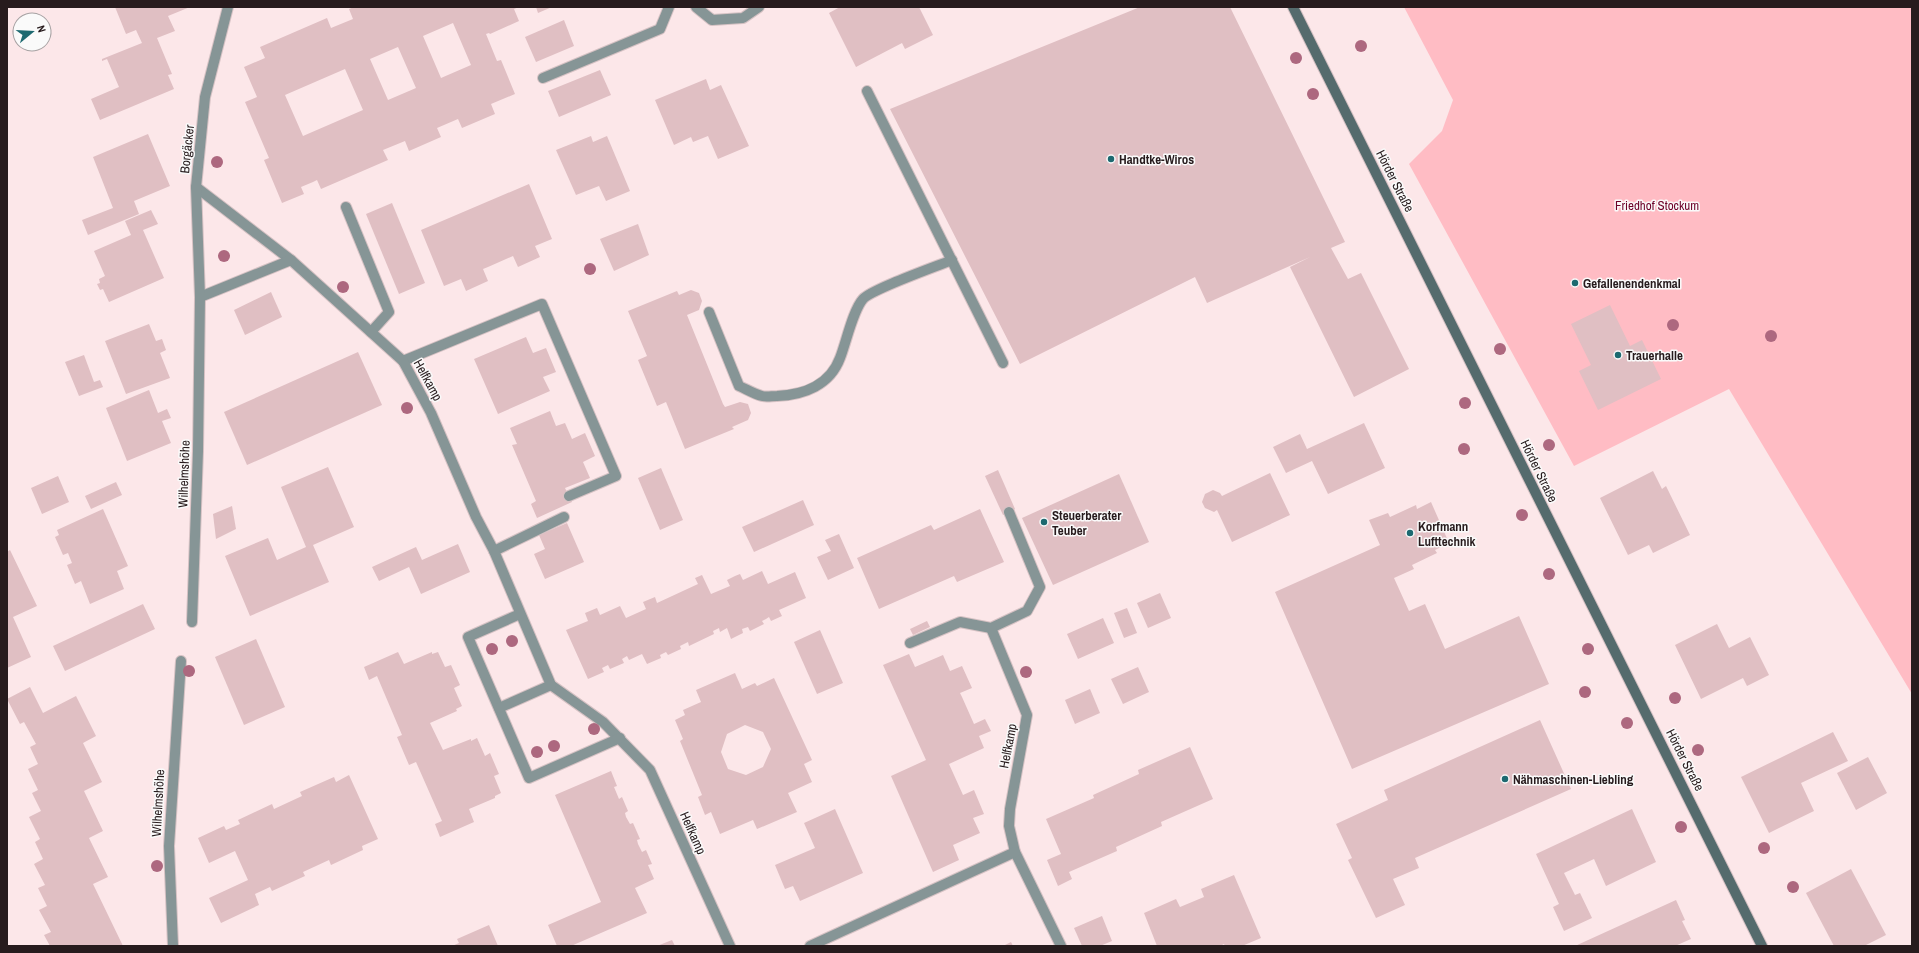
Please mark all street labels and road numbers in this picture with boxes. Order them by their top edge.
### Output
street label: Borgäcker [176,124,198,174]
street label: Hörder Straße [1372,147,1418,215]
street label: Helfkamp [410,356,446,404]
street label: Hörder Straße [1517,437,1561,505]
street label: Wilhelmshöhe [174,440,194,508]
street label: Helfkamp [995,722,1021,770]
street label: Hörder Straße [1662,726,1708,794]
street label: Wilhelmshöhe [148,769,168,837]
street label: Helfkamp [676,809,710,857]

